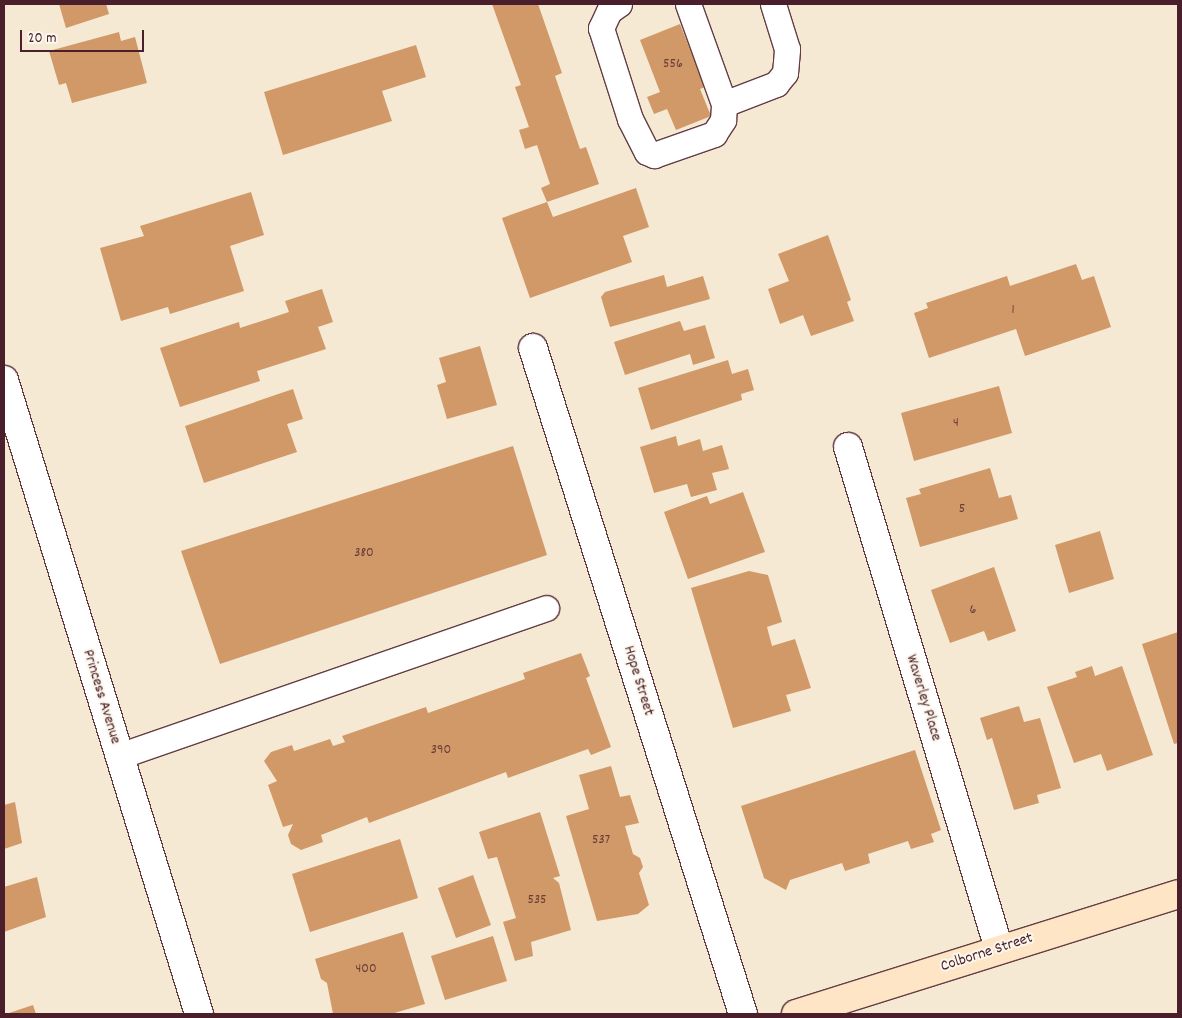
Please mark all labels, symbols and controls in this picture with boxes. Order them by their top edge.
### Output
scale bar [22,20,146,52]
text: 20 m [28,28,56,50]
house number: 556 [663,56,683,72]
house number: 1 [1011,302,1015,318]
house number: 4 [953,415,959,431]
house number: 5 [959,501,965,517]
house number: 380 [354,545,374,561]
house number: 6 [970,602,976,618]
street label: Hope Street [618,644,658,718]
street label: Princess Avenue [78,647,124,747]
street label: Waverley Place [901,652,945,744]
house number: 390 [431,742,451,758]
house number: 537 [592,832,610,848]
house number: 535 [527,892,547,908]
street label: Colborne Street [938,929,1036,977]
house number: 400 [355,961,377,977]

